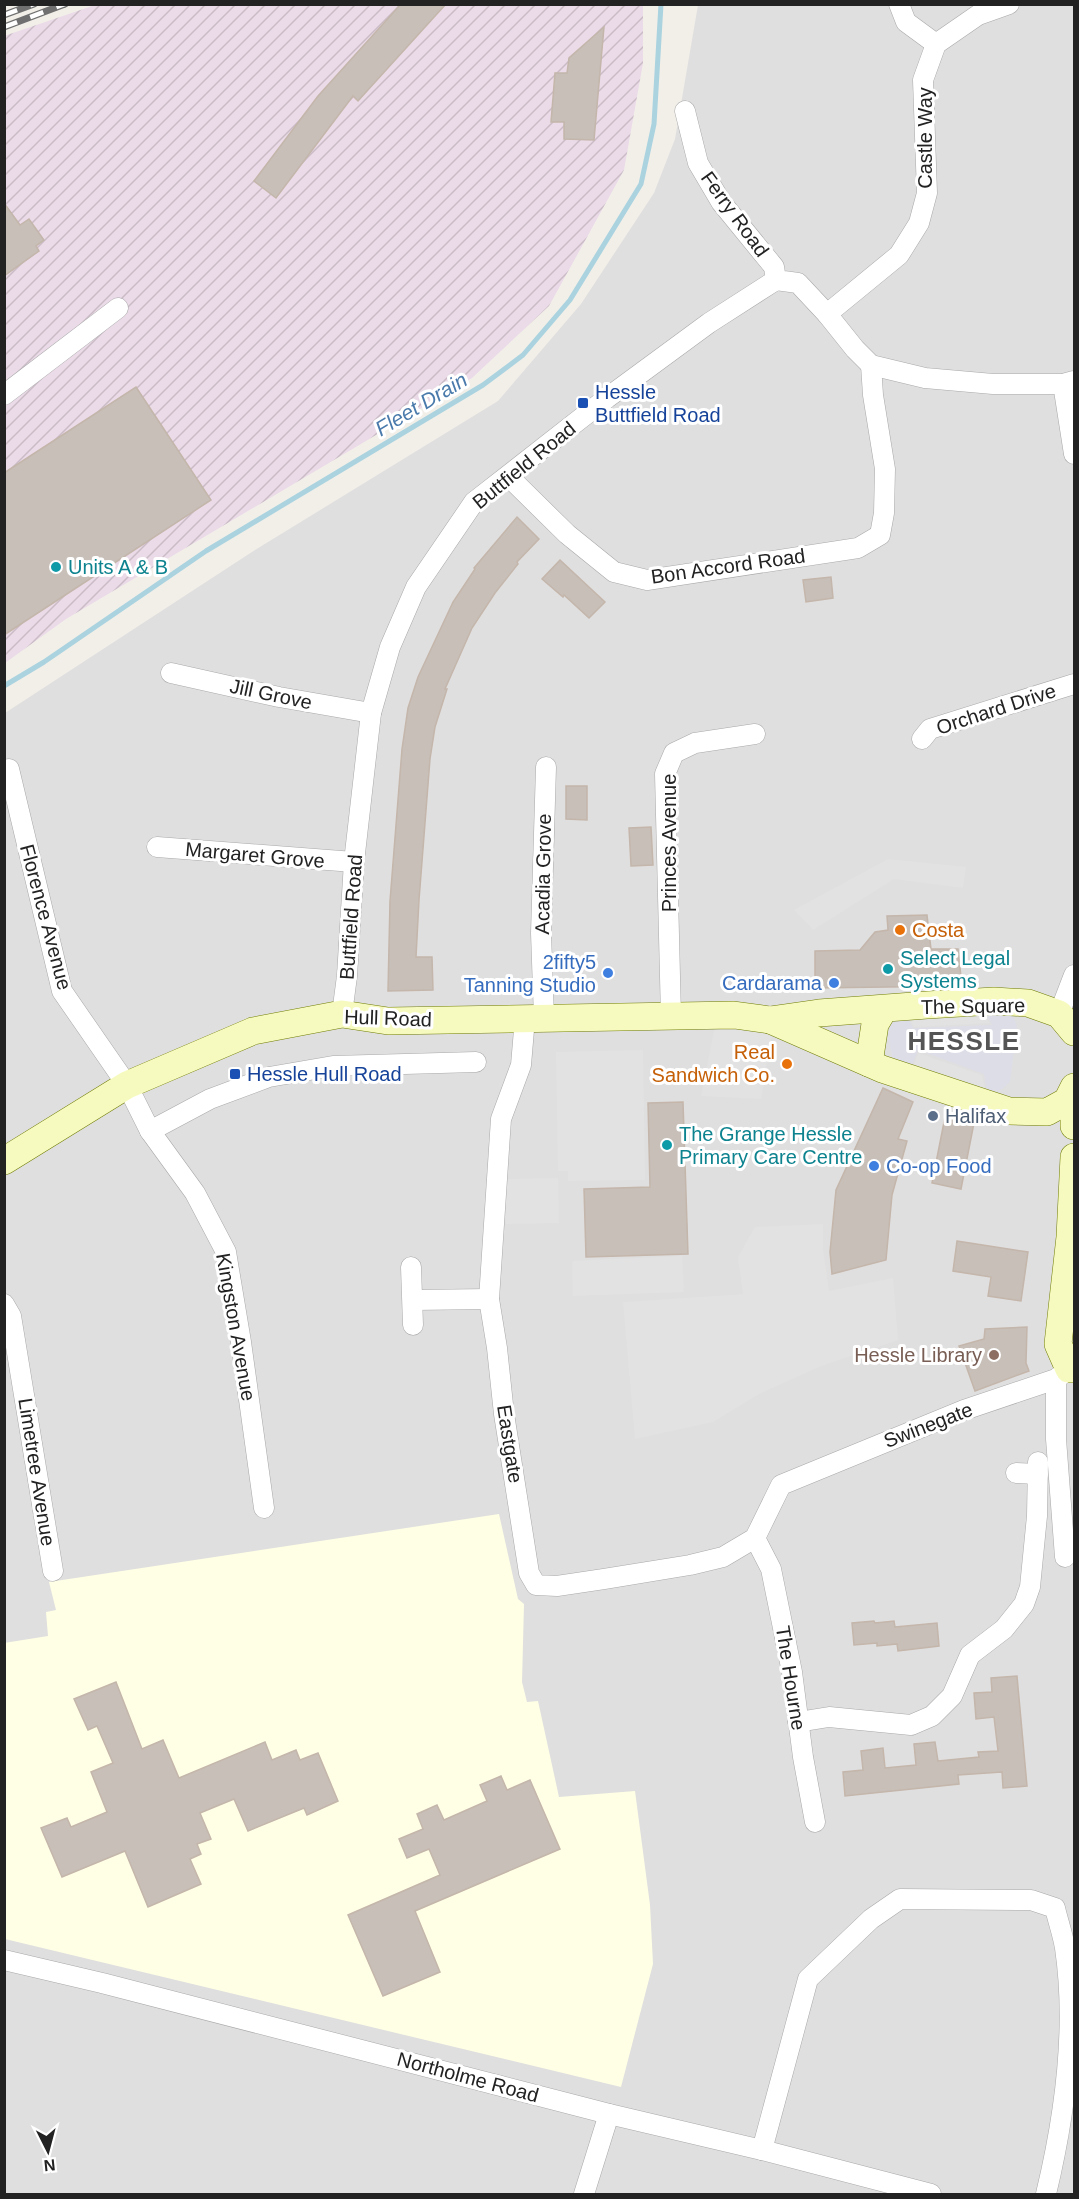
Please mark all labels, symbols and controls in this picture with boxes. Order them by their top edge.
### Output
street label: Castle Way [914,87,936,189]
street label: Ferry Road [697,167,773,261]
water label: Fleet Drain [371,368,471,440]
place label: Hessle Buttfield Road [595,381,721,426]
marker: Hessle Buttfield Road [576,396,590,410]
street label: Buttfield Road [468,417,580,513]
street label: Bon Accord Road [649,544,807,588]
place label: Units A & B [68,556,168,578]
marker: Units A & B [49,560,63,574]
street label: Jill Grove [228,675,314,713]
street label: Orchard Drive [933,679,1059,739]
street label: Princes Avenue [658,774,680,912]
street label: Acadia Grove [531,813,555,935]
street label: Margaret Grove [184,838,326,872]
street label: Florence Avenue [16,842,76,992]
street label: Buttfield Road [336,854,366,980]
place label: Costa [912,919,965,941]
marker: Costa [893,923,907,937]
place label: Select Legal Systems [900,947,1010,992]
place label: 2fifty5 Tanning Studio [464,951,596,996]
marker: Select Legal Systems [881,962,895,976]
marker: 2fifty5 Tanning Studio [601,966,615,980]
place label: Cardarama [722,972,823,994]
marker: Cardarama [827,976,841,990]
street label: The Square [921,994,1025,1018]
street label: Hull Road [344,1005,432,1031]
district label: HESSLE [907,1026,1021,1056]
place label: Real Sandwich Co. [652,1041,775,1086]
marker: Real Sandwich Co. [780,1057,794,1071]
place label: Hessle Hull Road [247,1063,402,1085]
marker: Hessle Hull Road [228,1067,242,1081]
place label: Halifax [945,1105,1006,1127]
marker: Halifax [926,1109,940,1123]
place label: The Grange Hessle Primary Care Centre [679,1123,862,1168]
marker: The Grange Hessle Primary Care Centre [660,1138,674,1152]
place label: Co-op Food [886,1155,992,1177]
marker: Co-op Food [867,1159,881,1173]
street label: Kingston Avenue [212,1251,260,1403]
place label: Hessle Library [854,1344,982,1366]
marker: Hessle Library [987,1348,1001,1362]
street label: Limetree Avenue [14,1396,60,1548]
street label: Swinegate [880,1398,976,1452]
street label: Eastgate [493,1403,527,1485]
street label: The Hourne [772,1624,810,1732]
street label: Northolme Road [395,2048,541,2106]
north arrow [18,2121,78,2181]
text: N [43,2156,56,2174]

